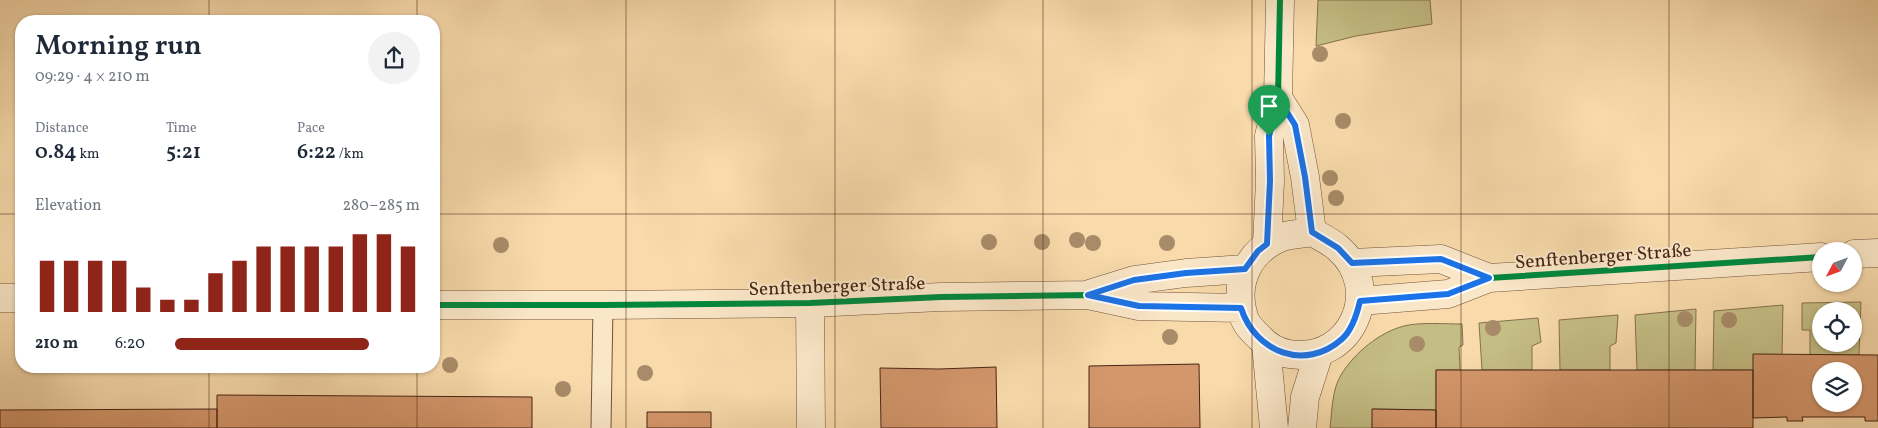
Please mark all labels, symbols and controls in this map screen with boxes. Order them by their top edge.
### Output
text: Morning run [35,27,202,66]
button: share [368,32,420,84]
text: 09:29 · 4 × 210 m [35,66,150,88]
pin [1248,85,1290,136]
icon: arrive [1255,92,1283,120]
text: Distance [35,119,89,138]
text: Time [166,119,197,138]
text: Pace [297,119,325,138]
text: 0.84 [35,138,77,167]
text: 5:21 [166,138,201,167]
text: 6:22 [297,138,336,167]
text: km [77,145,99,164]
text: /km [336,145,364,164]
text: Elevation [35,195,102,217]
text: 280–285 m [343,195,420,217]
street label: Senftenberger Straße [1514,238,1692,276]
north arrow [1812,242,1862,292]
map controls [1812,242,1862,412]
street label: Senftenberger Straße [748,271,926,303]
button: locate [1812,302,1862,352]
text: 210 m [35,333,78,355]
text: 6:20 [115,333,145,355]
button: layers [1812,362,1862,412]

